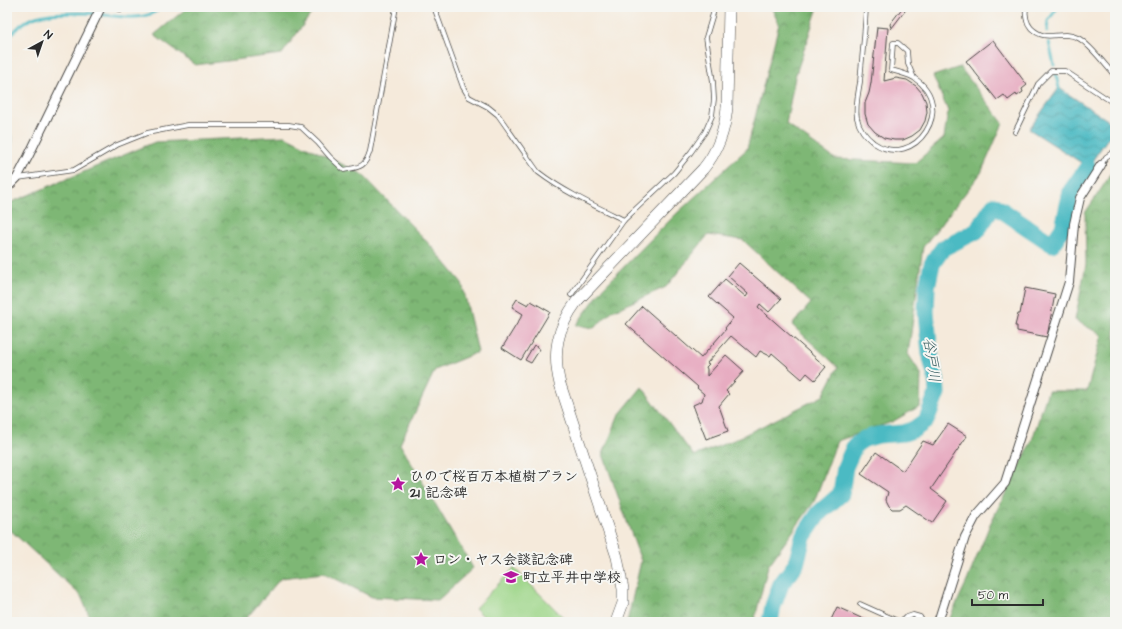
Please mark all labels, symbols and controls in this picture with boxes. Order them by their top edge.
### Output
north arrow [22,22,62,62]
text: N [41,27,56,43]
water label: 谷戸川 [918,336,945,384]
place label: ひので桜百万本植樹プラン 21 記念碑 [409,467,578,503]
place icon: ひので桜百万本植樹プラン 21 記念碑 [389,475,407,493]
place icon: ロン・ヤス会談記念碑 [412,550,430,568]
place label: ロン・ヤス会談記念碑 [433,550,573,570]
school or university icon: 町立平井中学校 [502,568,520,586]
place label: 町立平井中学校 [523,568,621,588]
scale bar [972,581,1043,607]
text: 50 m [978,587,1009,604]

